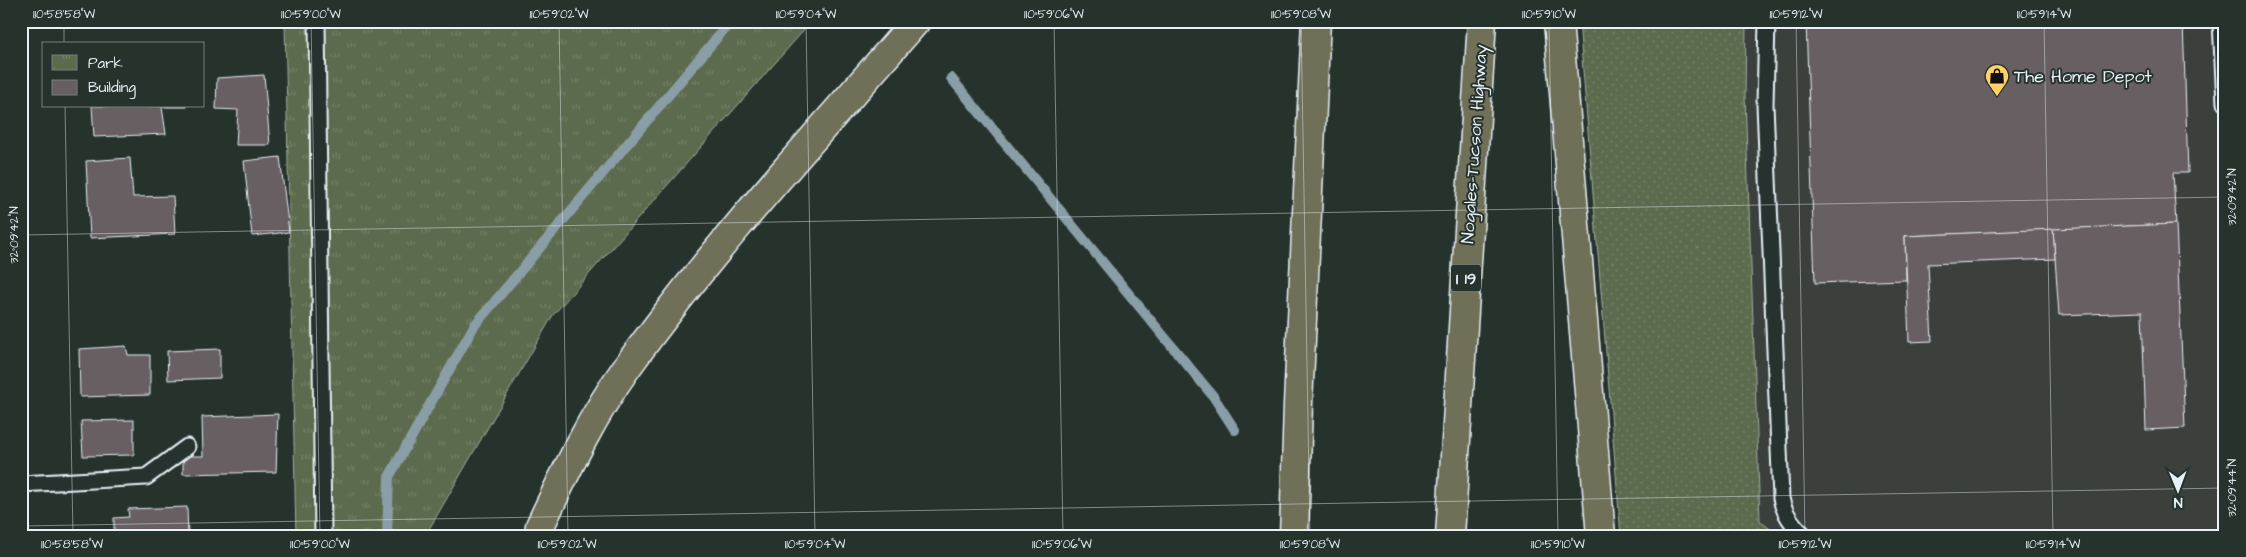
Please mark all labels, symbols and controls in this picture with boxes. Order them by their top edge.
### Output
text: 110°58'58"W [33,6,96,23]
text: 110°59'00"W [281,6,342,23]
text: 110°59'02"W [529,6,589,23]
text: 110°59'04"W [776,6,837,23]
text: 110°59'06"W [1024,6,1085,23]
text: 110°59'08"W [1271,6,1332,23]
text: 110°59'10"W [1522,6,1577,23]
text: 110°59'12"W [1769,6,1823,23]
text: 110°59'14"W [2017,6,2072,23]
legend [42,42,205,108]
street label: Nogales–Tucson Highway [1455,44,1495,245]
text: Park [88,53,123,74]
shop icon: The Home Depot [1984,63,2010,97]
place label: The Home Depot [2014,64,2153,89]
text: Building [88,77,136,99]
text: 32°09'42"N [2224,168,2241,226]
text: 32°09'42"N [6,206,23,264]
road number: I 19 [1451,264,1481,292]
text: 32°09'44"N [2224,458,2241,517]
north arrow [2154,464,2204,514]
text: N [2173,492,2183,512]
text: 110°58'58"W [41,536,104,553]
text: 110°59'00"W [290,536,351,553]
text: 110°59'02"W [537,536,597,553]
text: 110°59'04"W [785,536,846,553]
text: 110°59'06"W [1032,536,1093,553]
text: 110°59'08"W [1280,536,1341,553]
text: 110°59'10"W [1531,536,1586,553]
text: 110°59'12"W [1778,536,1832,553]
text: 110°59'14"W [2026,536,2081,553]

